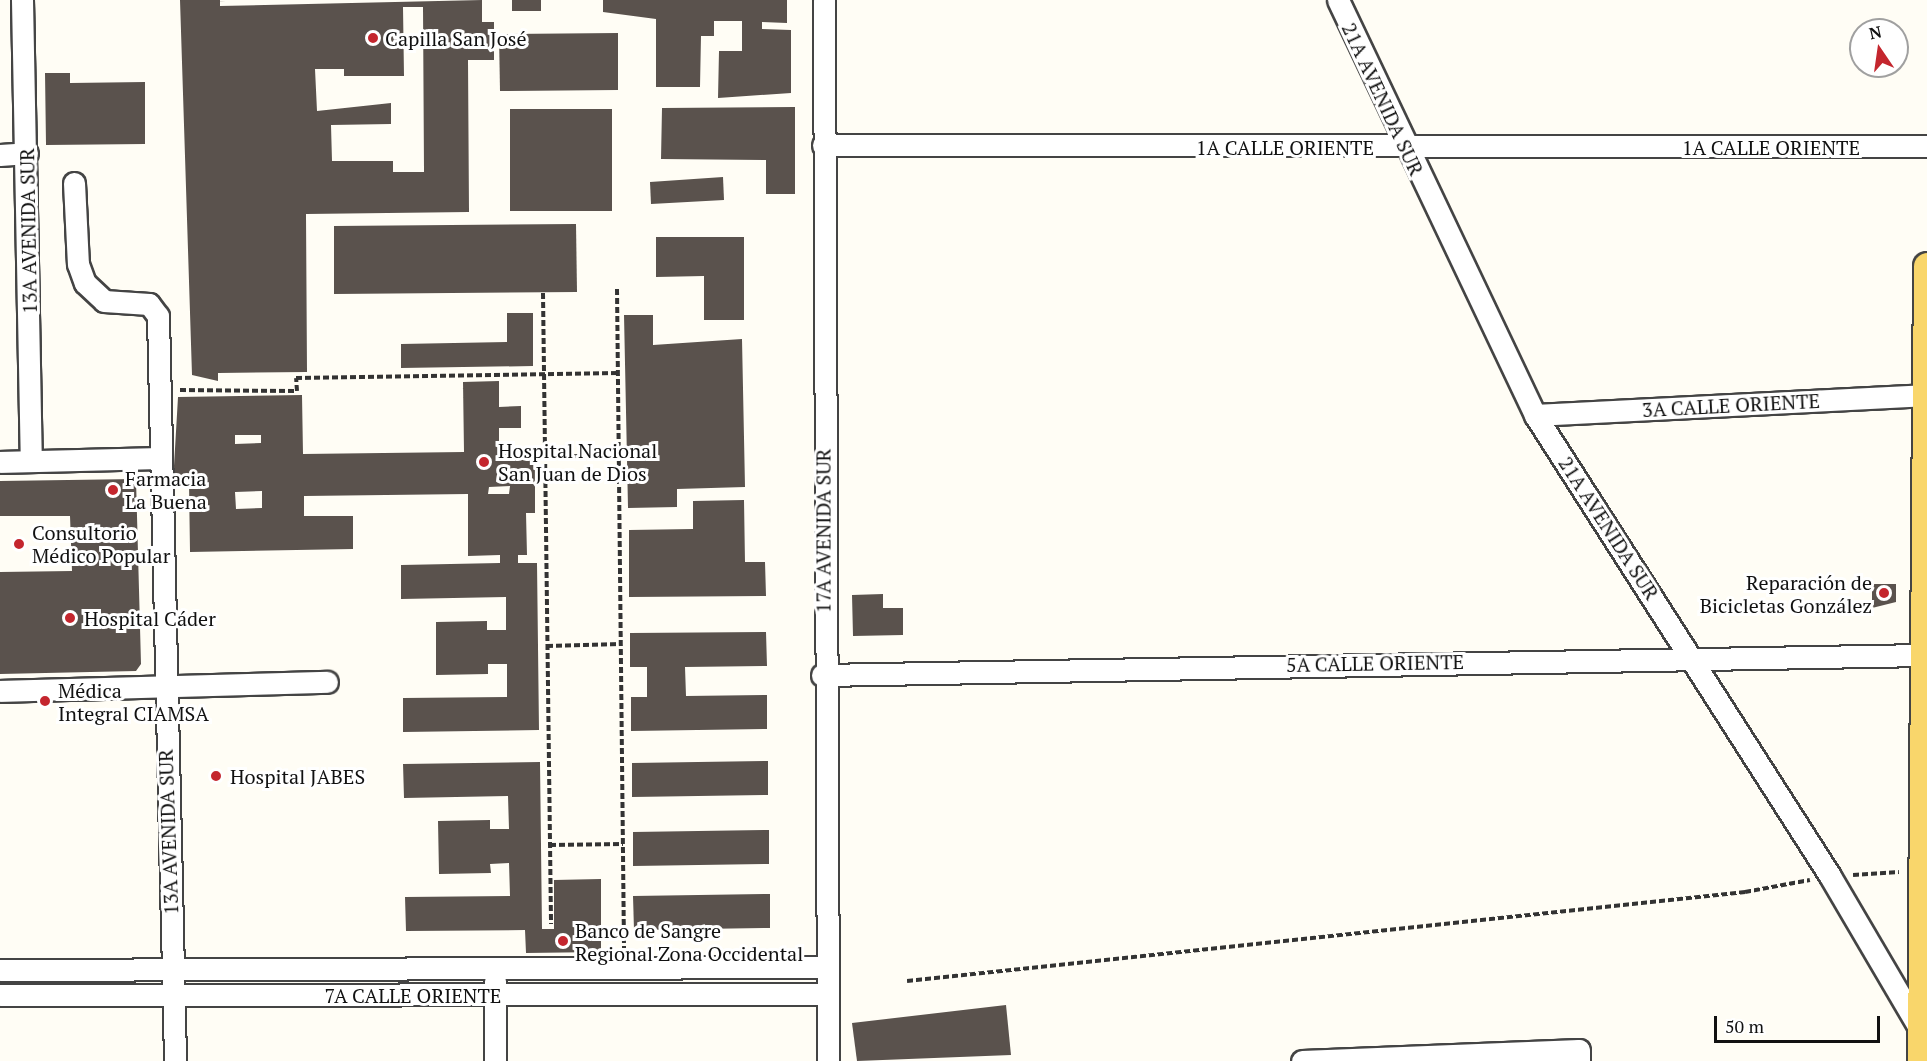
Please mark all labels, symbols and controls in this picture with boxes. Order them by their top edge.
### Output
street label: 21A AVENIDA SUR [1337,18,1429,180]
north arrow [1849,18,1909,78]
text: N [1867,20,1884,44]
place label: Capilla San José [385,26,526,50]
marker: Capilla San José [366,31,380,45]
street label: 1A CALLE ORIENTE [1196,135,1374,159]
street label: 1A CALLE ORIENTE [1682,135,1860,159]
street label: 13A AVENIDA SUR [15,147,41,315]
street label: 3A CALLE ORIENTE [1641,388,1821,422]
place label: Hospital Nacional San Juan de Dios [498,438,657,485]
street label: 17A AVENIDA SUR [811,448,835,614]
street label: 21A AVENIDA SUR [1553,451,1665,605]
marker: Hospital Nacional San Juan de Dios [475,453,493,471]
place label: Farmacia La Buena [125,466,207,513]
marker: Farmacia La Buena [106,483,120,497]
place label: Consultorio Médico Popular [32,520,170,567]
marker: Consultorio Médico Popular [10,535,28,553]
place label: Reparación de Bicicletas González [1700,570,1872,617]
marker: Reparación de Bicicletas González [1877,586,1891,600]
place label: Hospital Cáder [84,606,216,630]
marker: Hospital Cáder [61,609,79,627]
street label: 5A CALLE ORIENTE [1286,649,1464,677]
place label: Médica Integral CIAMSA [58,678,209,725]
marker: Médica Integral CIAMSA [36,692,54,710]
street label: 13A AVENIDA SUR [153,748,183,916]
place label: Hospital JABES [230,764,365,788]
marker: Hospital JABES [207,767,225,785]
place label: Banco de Sangre Regional Zona Occidental [575,918,803,965]
marker: Banco de Sangre Regional Zona Occidental [556,934,570,948]
street label: 7A CALLE ORIENTE [324,983,502,1007]
scale bar [1717,1004,1884,1042]
text: 50 m [1725,1014,1764,1038]

